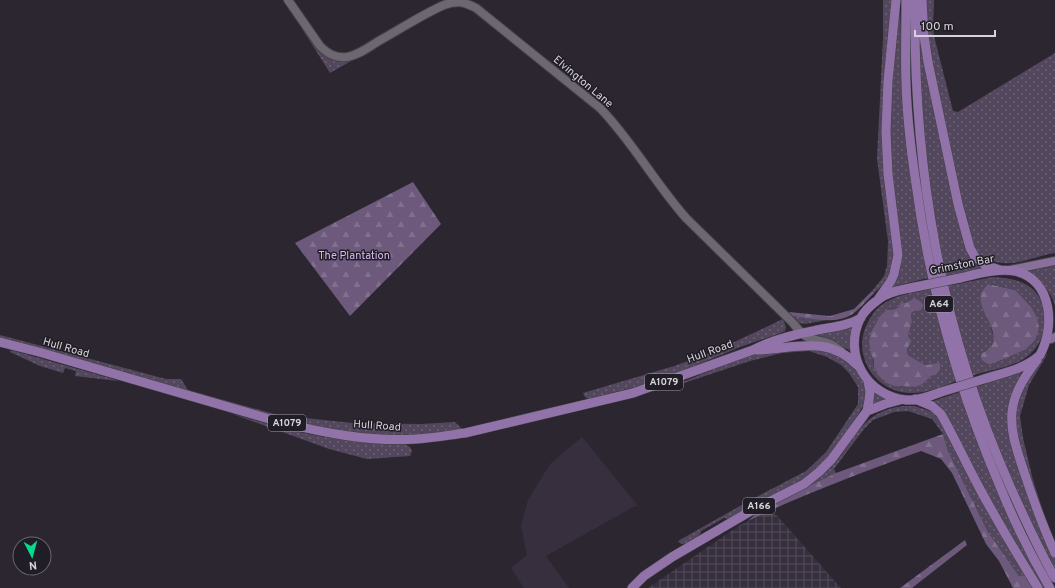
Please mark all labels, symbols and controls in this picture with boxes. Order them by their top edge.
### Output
scale bar [915,12,995,38]
text: 100 m [921,19,954,35]
street label: Elvington Lane [550,53,616,111]
park label: The Plantation [318,249,390,263]
street label: Grimston Bar [929,252,996,278]
road number: A64 [925,296,953,312]
street label: Hull Road [41,335,91,361]
street label: Hull Road [685,337,735,367]
road number: A1079 [645,374,683,390]
road number: A1079 [268,415,306,431]
street label: Hull Road [353,417,401,435]
road number: A166 [743,498,775,514]
north arrow [12,536,52,576]
text: N [28,558,38,572]

